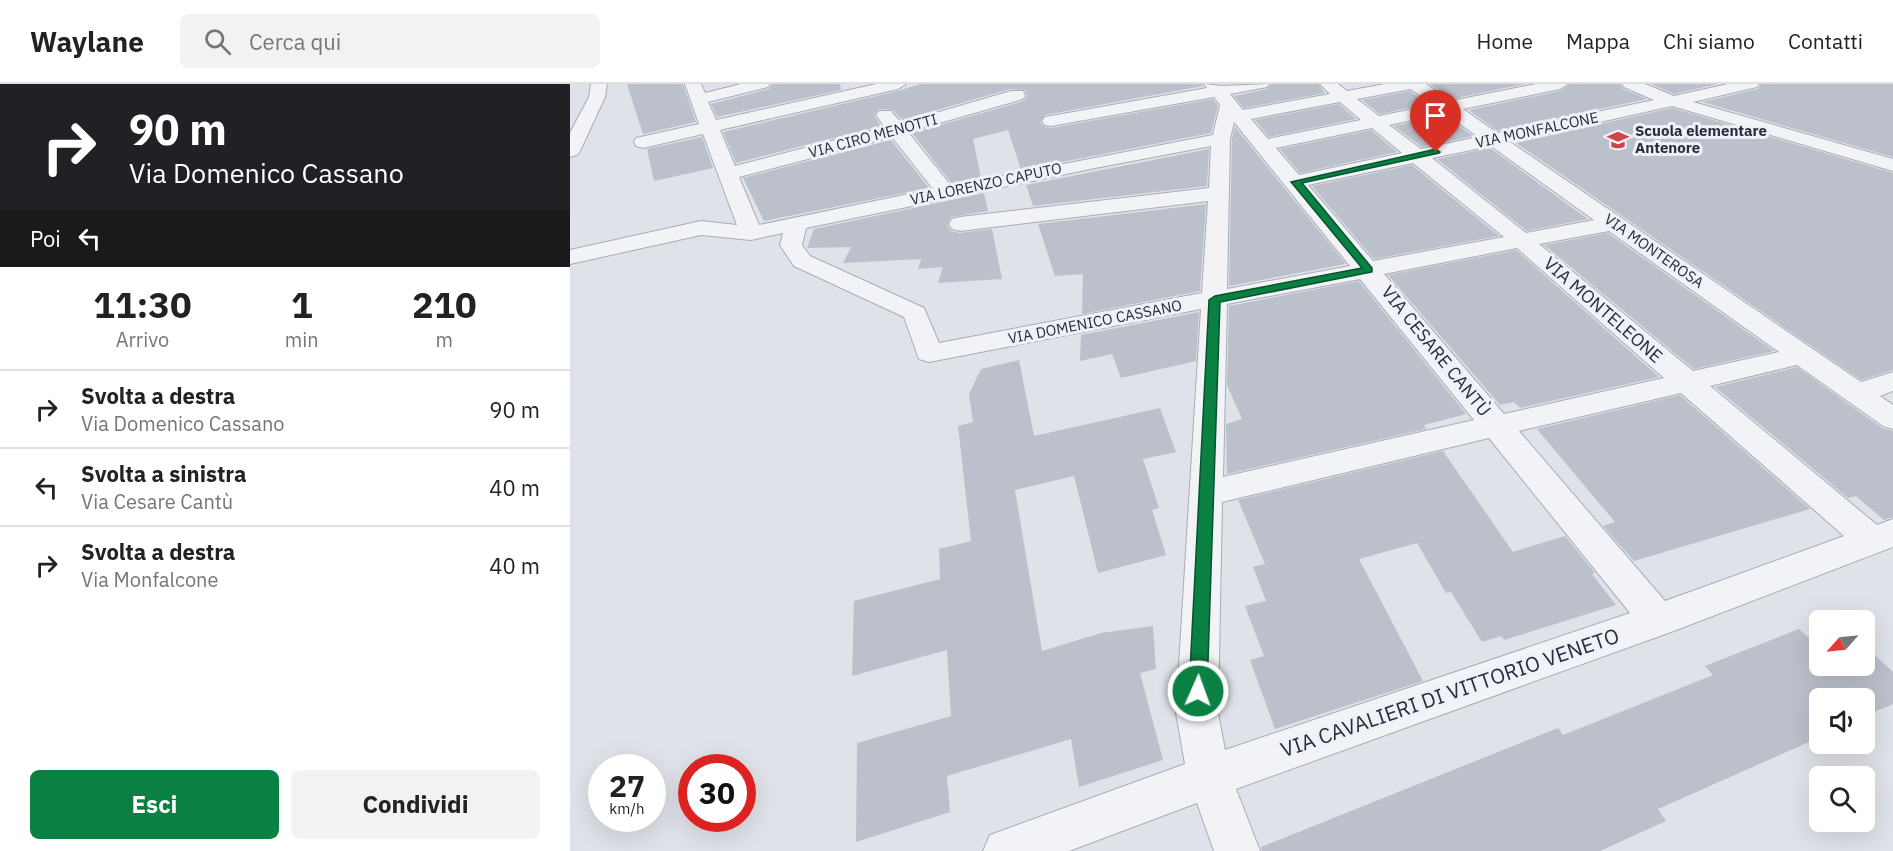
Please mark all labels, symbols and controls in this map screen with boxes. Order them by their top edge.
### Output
search box [180,14,600,68]
text: Waylane [30,23,144,60]
icon: search [201,25,234,58]
text: Cerca qui [249,27,341,56]
text: Home [1477,27,1533,55]
text: Mappa [1566,27,1630,55]
text: Chi siamo [1663,27,1755,55]
text: Contatti [1788,27,1863,55]
pin [1410,90,1461,152]
icon: arrive [1419,99,1452,132]
text: 90 m [129,102,227,157]
street label: VIA MONFALCONE [1474,107,1600,152]
icon: right [30,108,108,186]
street label: VIA CIRO MENOTTI [806,109,939,162]
place label: Scuola elementare Antenore [1635,121,1767,157]
school or university icon: Scuola elementare Antenore [1606,128,1630,152]
text: Via Domenico Cassano [129,155,404,190]
street label: VIA LORENZO CAPUTO [908,158,1064,209]
street label: VIA MONTEROSA [1601,209,1708,292]
icon: left [73,222,106,255]
text: Poi [30,224,61,253]
street label: VIA MONTELEONE [1539,252,1668,368]
text: 11:30 [93,281,192,328]
text: 1 [291,281,313,328]
text: 210 [412,281,477,328]
street label: VIA CESARE CANTÙ [1377,281,1496,421]
street label: VIA DOMENICO CASSANO [1006,295,1184,348]
text: Arrivo [116,326,169,353]
text: min [285,326,319,353]
text: m [436,326,453,353]
text: Svolta a destra [81,381,235,410]
icon: right [30,393,63,426]
text: 90 m [489,395,540,424]
text: Via Domenico Cassano [81,410,285,437]
text: Svolta a sinistra [81,459,246,488]
icon: left [30,471,63,504]
text: 40 m [489,473,540,502]
text: Via Cesare Cantù [81,488,233,515]
text: Svolta a destra [81,537,235,566]
icon: right [30,549,63,582]
text: 40 m [489,551,540,580]
text: Via Monfalcone [81,566,218,593]
north arrow [1809,610,1875,676]
map controls [1809,610,1875,832]
street label: VIA CAVALIERI DI VITTORIO VENETO [1277,621,1623,763]
position arrow [1166,659,1230,723]
button: sound [1809,688,1875,754]
speed limit sign: 30 [678,754,756,832]
text: 27 [609,766,645,805]
button: search [1809,766,1875,832]
button: Esci [30,770,279,839]
button: Condividi [291,770,540,839]
text: km/h [609,799,645,818]

